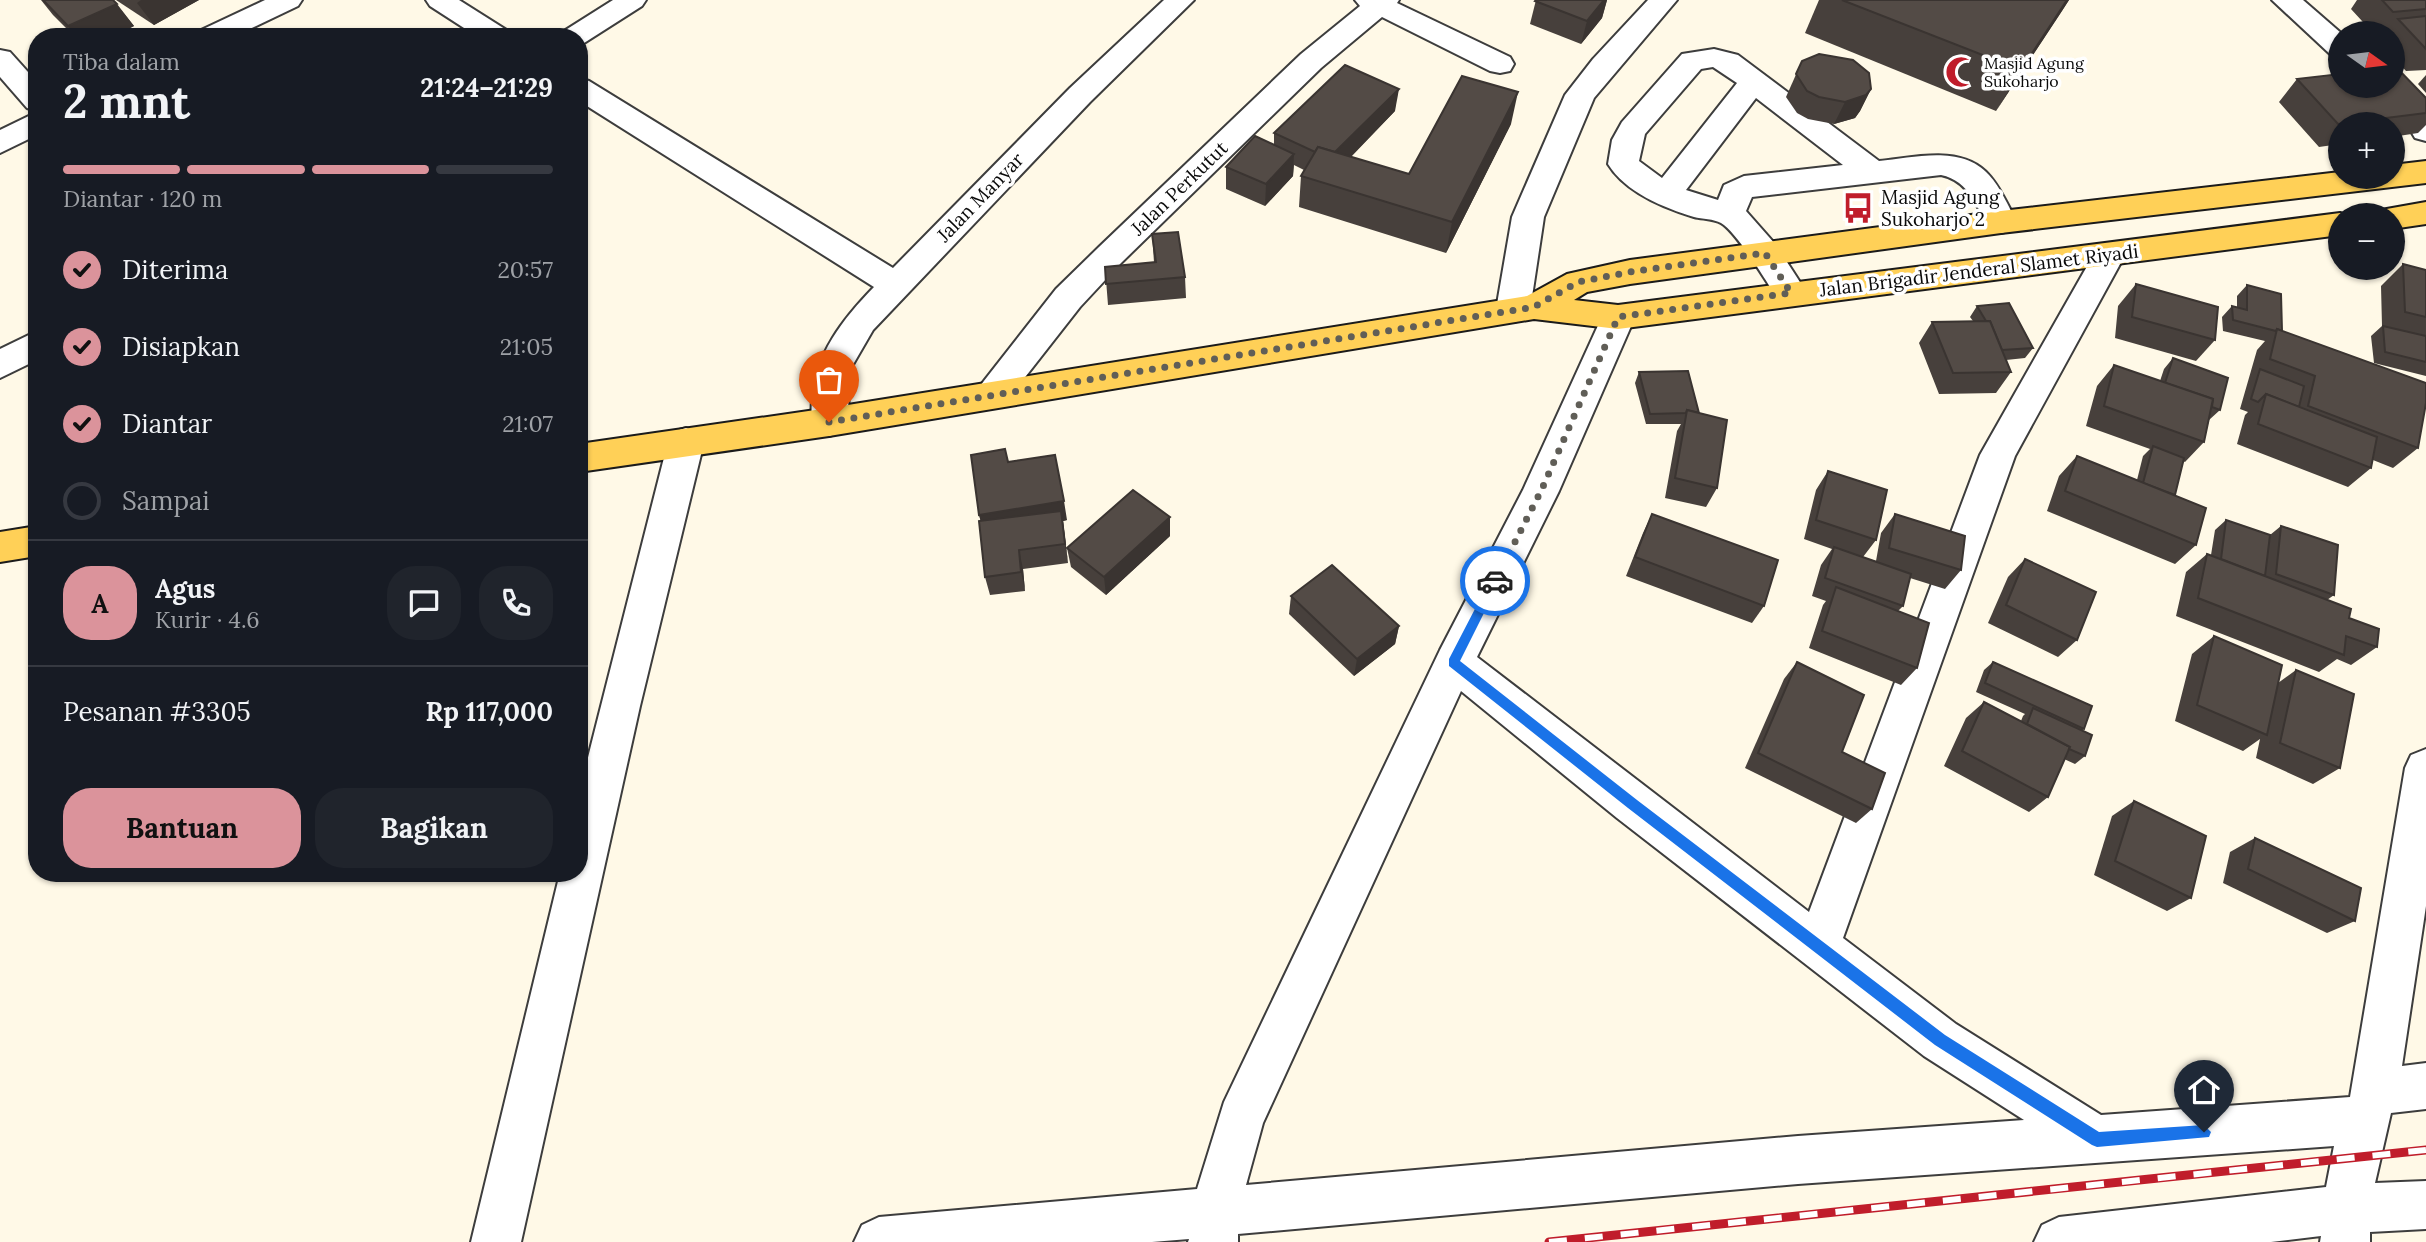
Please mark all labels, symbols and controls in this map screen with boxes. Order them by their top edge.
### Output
north arrow [2328,21,2404,98]
map controls [2328,21,2405,280]
text: Tiba dalam [63,47,180,76]
place label: Masjid Agung Sukoharjo [1984,53,2085,91]
mosque icon: Masjid Agung Sukoharjo [1944,55,1978,89]
text: 21:24–21:29 [420,71,553,104]
text: 2 mnt [63,72,190,131]
button: + [2328,112,2405,189]
street label: Jalan Perkutut [1125,135,1233,241]
street label: Jalan Manyar [931,147,1029,247]
text: Diantar · 120 m [63,184,222,213]
place label: Masjid Agung Sukoharjo 2 [1881,185,2000,231]
bus stop icon: Masjid Agung Sukoharjo 2 [1841,191,1875,225]
button: − [2328,203,2405,280]
street label: Jalan Brigadir Jenderal Slamet Riyadi [1817,239,2140,302]
icon: check [63,251,101,289]
text: Diterima [122,253,228,286]
text: 20:57 [497,255,553,284]
icon: check [63,328,101,366]
text: Disiapkan [122,330,240,363]
text: 21:05 [500,332,553,361]
pin [799,350,859,422]
icon: bag [810,361,848,399]
icon: check [63,405,101,443]
text: Diantar [122,407,212,440]
text: 21:07 [502,409,553,438]
text: Sampai [122,484,210,517]
courier [1460,546,1530,616]
icon: car [1476,562,1514,600]
button: chat [387,566,461,640]
button: phone [479,566,553,640]
text: Agus [155,572,215,605]
text: A [91,587,109,620]
text: Kurir · 4.6 [155,605,260,634]
text: Pesanan #3305 [63,695,251,728]
text: Rp 117,000 [425,695,553,728]
button: Bantuan [63,788,301,868]
button: Bagikan [315,788,553,868]
pin [2174,1060,2234,1132]
icon: home [2185,1071,2223,1109]

